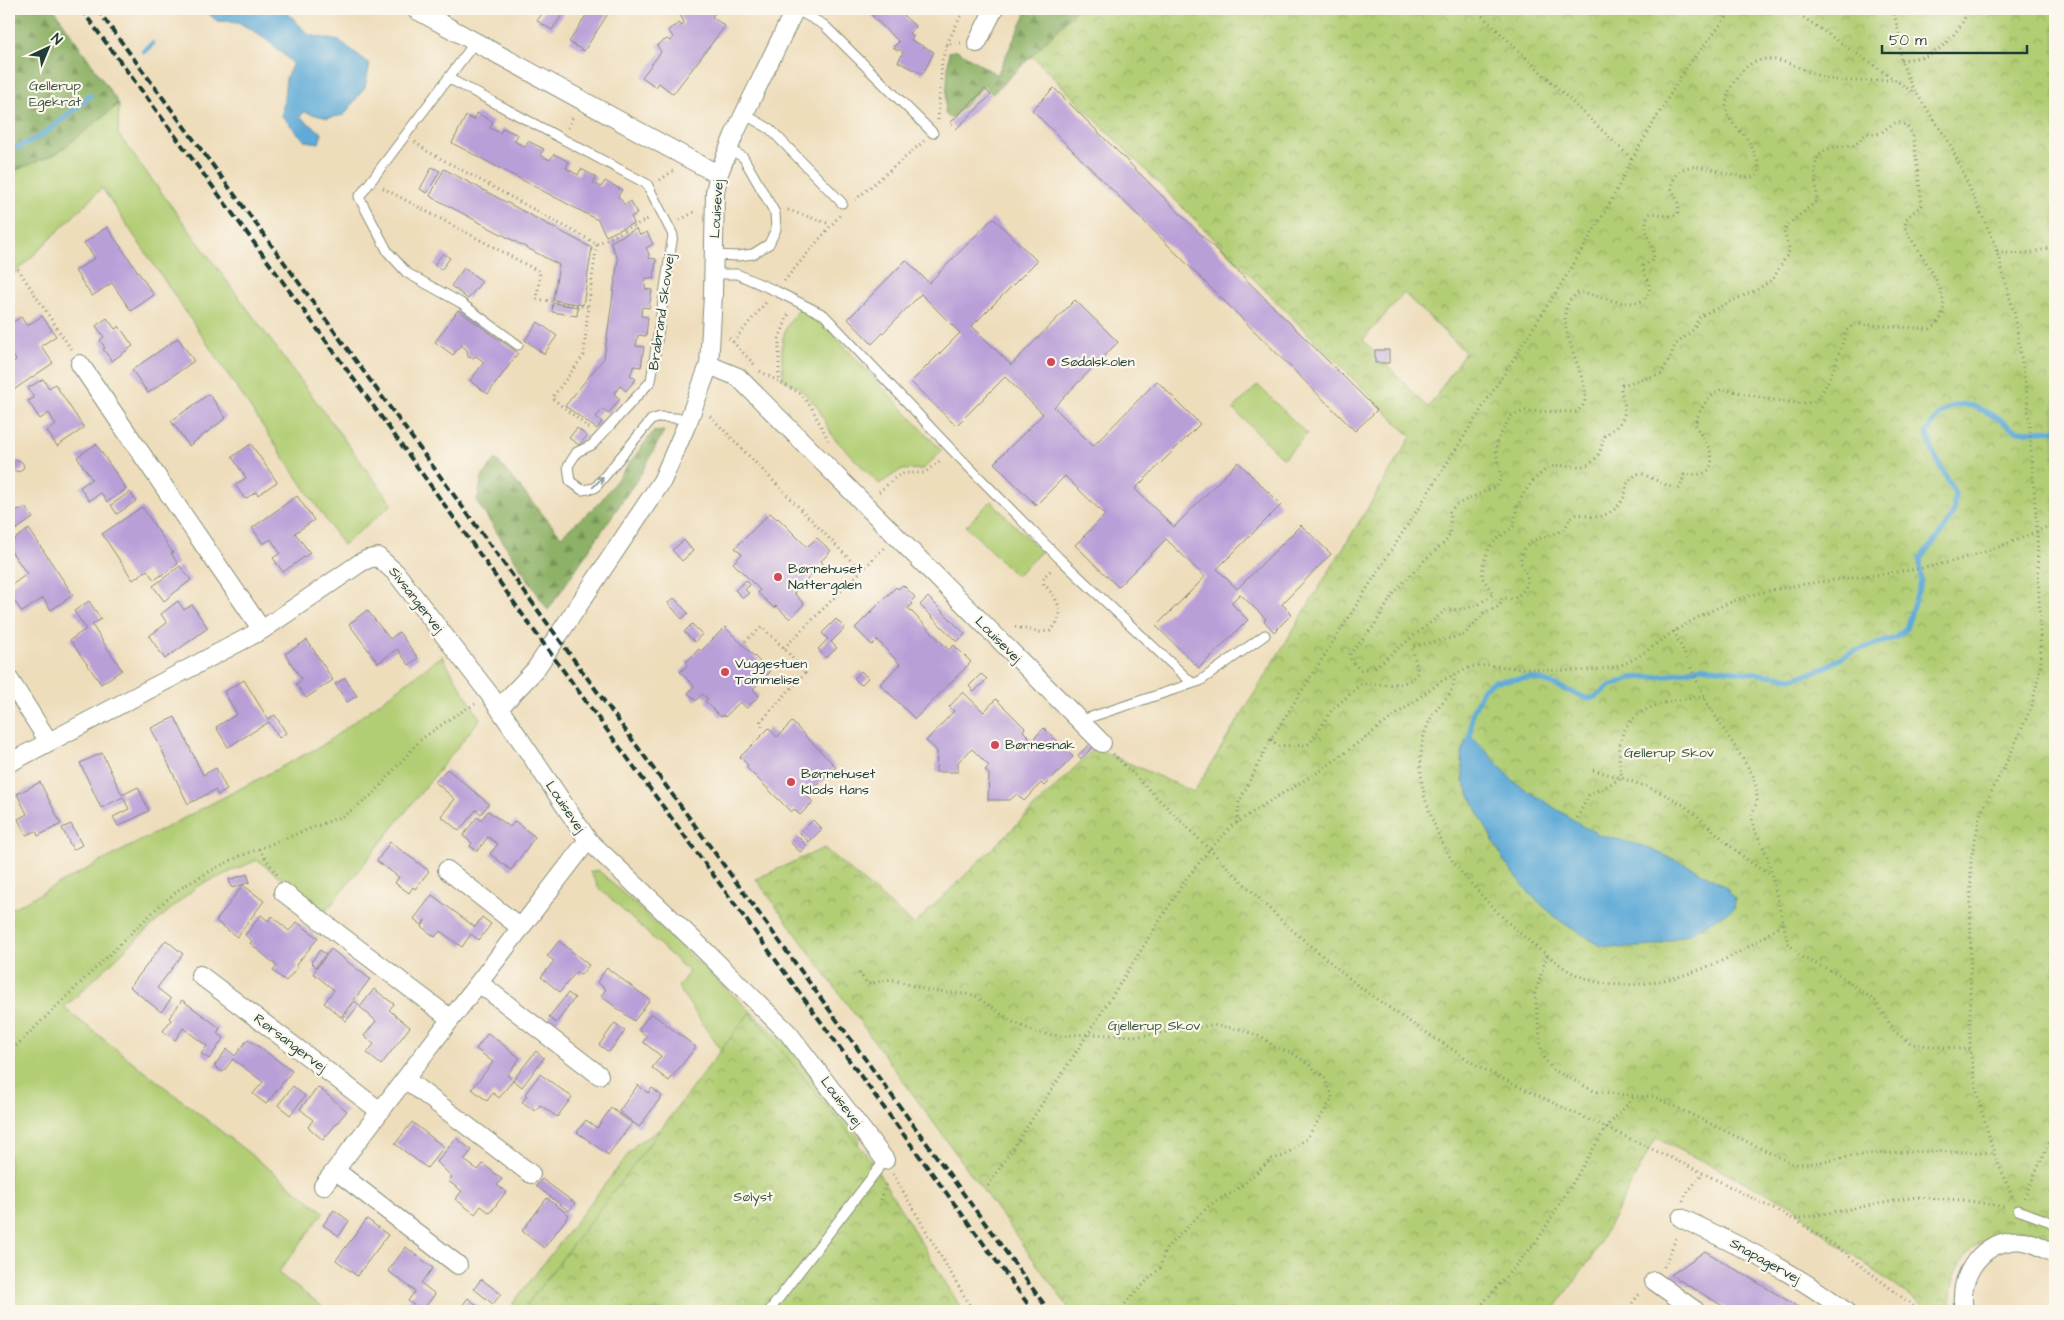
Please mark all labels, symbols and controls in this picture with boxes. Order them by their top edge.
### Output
north arrow [22,22,72,72]
scale bar [1882,22,2026,54]
text: N [46,29,67,50]
text: 50 m [1889,30,1927,51]
park label: Gellerup Egekrat [29,76,81,112]
street label: Louisevej [705,179,729,239]
street label: Brabrand Skovvej [644,252,680,372]
place label: Sødalskolen [1061,352,1135,372]
marker: Sødalskolen [1045,356,1057,368]
one-way arrow [593,476,604,489]
place label: Børnehuset Nattergalen [788,559,863,595]
street label: Sivsangervej [384,563,449,638]
marker: Børnehuset Nattergalen [772,571,784,583]
street label: Louisevej [970,612,1026,668]
place label: Vuggestuen Tommelise [735,654,807,690]
marker: Vuggestuen Tommelise [719,666,731,678]
place label: Børnesnak [1005,735,1075,755]
marker: Børnesnak [989,739,1001,751]
park label: Gellerup Skov [1624,743,1715,763]
place label: Børnehuset Klods Hans [801,764,876,800]
marker: Børnehuset Klods Hans [785,776,797,788]
street label: Louisevej [540,777,590,837]
street label: Rørsangervej [249,1009,331,1077]
park label: Gjellerup Skov [1108,1016,1201,1036]
street label: Louisevej [815,1073,867,1132]
park label: Sølyst [733,1187,773,1207]
street label: Snapagervej [1726,1233,1804,1289]

